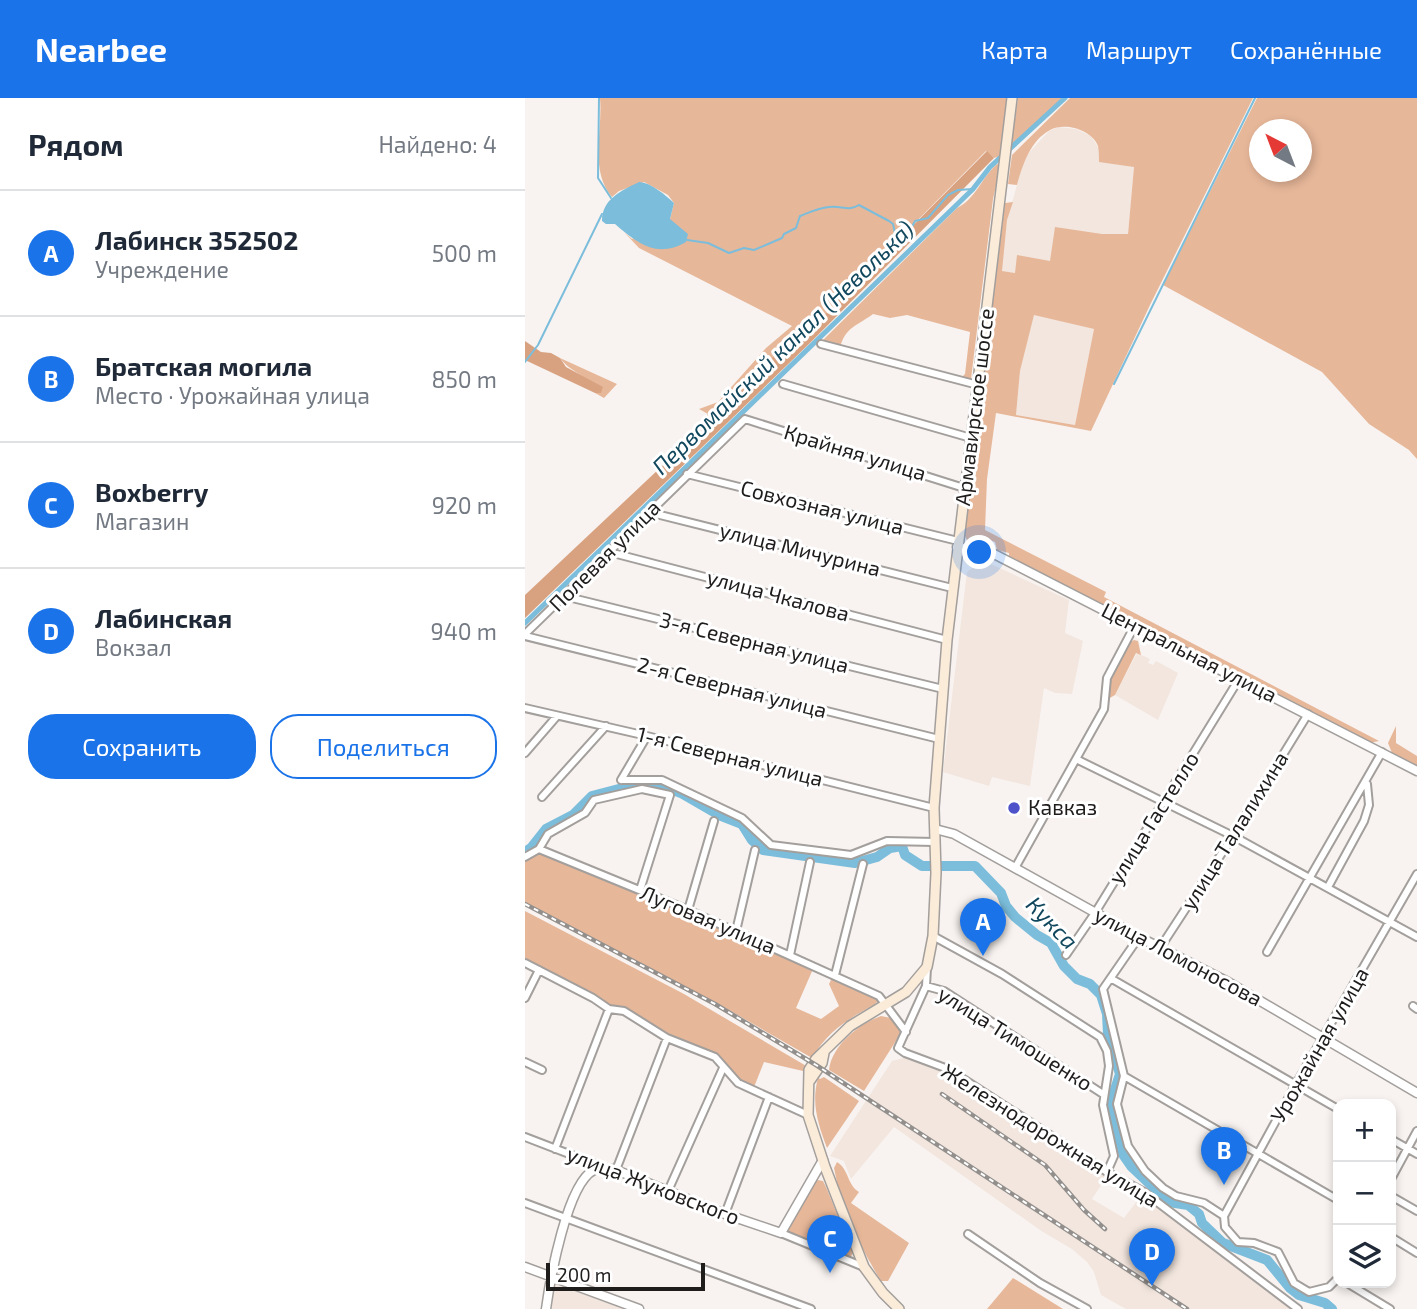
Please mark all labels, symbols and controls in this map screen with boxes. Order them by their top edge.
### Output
text: Nearbee [35,29,167,69]
text: Карта [981,35,1048,64]
text: Маршрут [1086,35,1192,64]
text: Сохранённые [1230,35,1382,64]
north arrow [1249,119,1312,182]
text: Рядом [28,126,124,162]
text: Найдено: 4 [378,130,497,158]
water label: Первомайский канал (Неволька) [646,215,919,480]
text: Лабинск 352502 [95,224,298,255]
text: A [43,239,59,267]
text: 500 m [432,239,497,267]
text: Учреждение [95,255,229,283]
street label: Армавирское шоссе [949,307,998,507]
text: Братская могила [95,350,312,381]
text: B [44,365,58,393]
text: 850 m [432,365,497,393]
text: Место · Урожайная улица [95,381,370,409]
street label: Крайняя улица [781,418,929,486]
street label: Совхозная улица [738,474,906,540]
text: Boxberry [95,476,208,507]
text: C [44,491,58,519]
text: 920 m [432,491,497,519]
street label: Полевая улица [543,494,665,616]
text: Магазин [95,507,189,535]
street label: улица Мичурина [717,516,883,582]
your location [962,535,996,569]
street label: улица Чкалова [704,564,852,627]
street label: Центральная улица [1097,597,1282,708]
text: Лабинская [95,602,232,633]
street label: 3-я Северная улица [657,606,852,678]
text: D [43,617,59,645]
text: 940 m [431,617,497,645]
text: Вокзал [95,633,172,661]
street label: 2-я Северная улица [635,651,830,723]
button: Сохранить [28,714,256,779]
button: Поделиться [270,714,497,779]
street label: 1-я Северная улица [635,720,826,792]
street label: улица Талалихина [1175,746,1293,915]
street label: улица Гастелло [1102,747,1204,888]
place label: Кавказ [1028,794,1097,819]
marker: Кавказ [1006,800,1022,816]
street label: Луговая улица [637,879,780,959]
water label: Кукса [1021,890,1084,954]
pin: A [960,898,1006,956]
street label: улица Ломоносова [1090,901,1267,1011]
street label: Урожайная улица [1264,962,1374,1127]
street label: улица Тимошенко [933,980,1098,1096]
street label: Железнодорожная улица [937,1058,1164,1213]
map controls [1333,1099,1396,1288]
button: + [1333,1099,1396,1162]
pin: B [1201,1127,1247,1185]
street label: улица Жуковского [563,1140,743,1230]
button: − [1333,1162,1396,1225]
pin: C [807,1215,853,1273]
button: layers [1333,1225,1396,1288]
pin: D [1129,1228,1175,1286]
scale bar [546,1260,705,1292]
text: 200 m [557,1263,611,1286]

